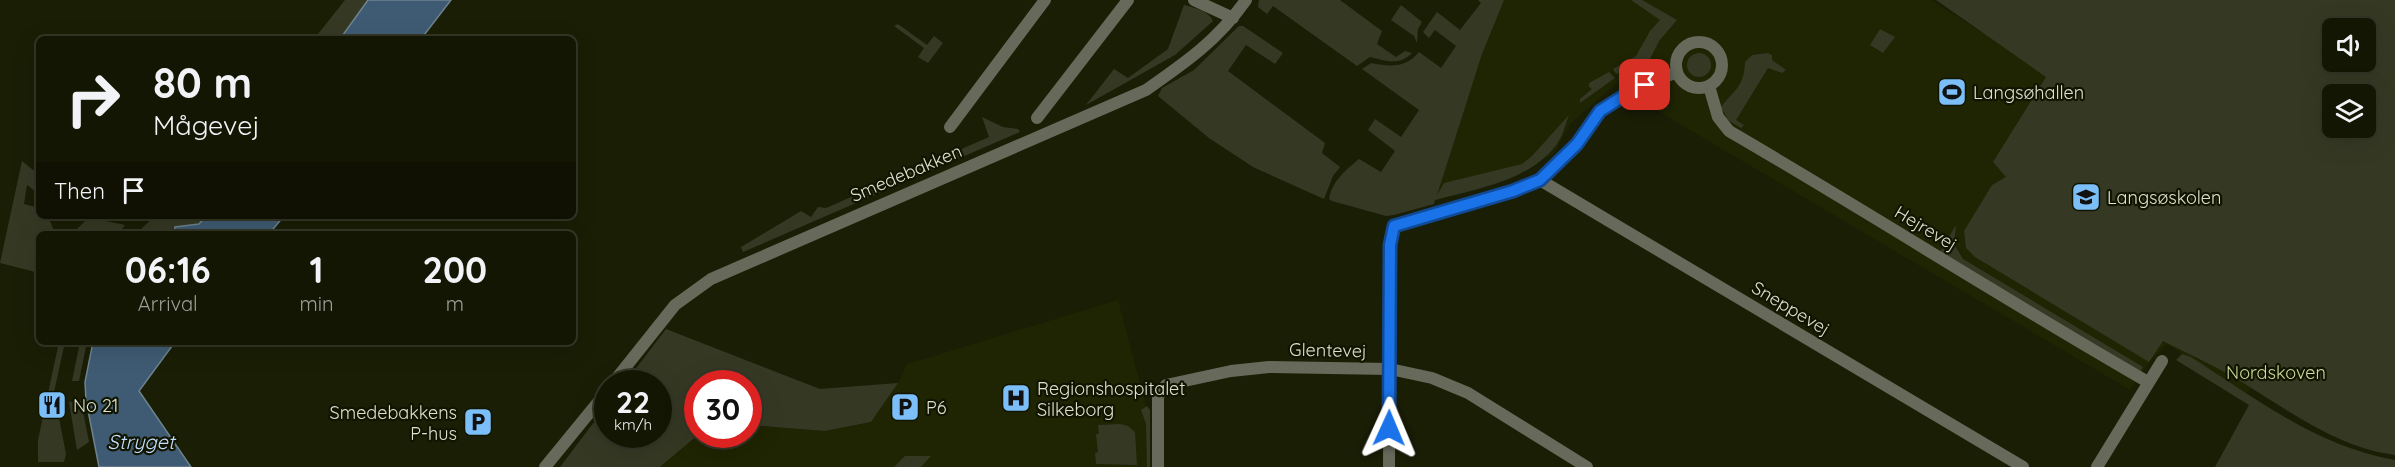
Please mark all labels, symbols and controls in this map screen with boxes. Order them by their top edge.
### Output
map controls [2322,18,2376,138]
button: sound [2322,18,2376,72]
text: 80 m [153,56,252,109]
pin [1619,59,1670,110]
icon: right [54,60,132,138]
icon: arrive [1628,68,1661,101]
sports icon: Langsøhallen [1936,76,1968,108]
place label: Langsøhallen [1973,81,2084,104]
button: layers [2322,84,2376,138]
text: Mågevej [153,108,260,142]
street label: Smedebakken [847,139,965,207]
icon: arrive [117,174,150,207]
text: Then [54,177,105,205]
school or university icon: Langsøskolen [2070,181,2102,213]
place label: Langsøskolen [2107,186,2221,209]
street label: Hejrevej [1890,200,1962,256]
text: 06:16 [125,247,211,292]
text: 1 [310,247,324,292]
text: 200 [422,247,487,292]
street label: Sneppevej [1748,276,1834,340]
text: Arrival [138,291,198,316]
text: min [299,291,334,316]
text: m [446,291,464,316]
street label: Glentevej [1289,338,1367,362]
park label: Nordskoven [2226,361,2326,384]
speed limit sign: 30 [684,370,762,448]
place label: Regionshospitalet Silkeborg [1037,377,1185,421]
hospital icon: Regionshospitalet Silkeborg [1000,382,1032,414]
text: 22 [616,383,650,421]
restaurant icon: No 21 [36,389,68,421]
parking icon: P6 [889,391,921,423]
place label: No 21 [73,394,119,417]
place label: P6 [926,396,947,419]
position arrow [1357,396,1421,460]
place label: Smedebakkens P-hus [330,401,457,445]
parking icon: Smedebakkens P-hus [462,406,494,438]
text: km/h [614,415,652,434]
water label: Stryget [108,429,177,454]

